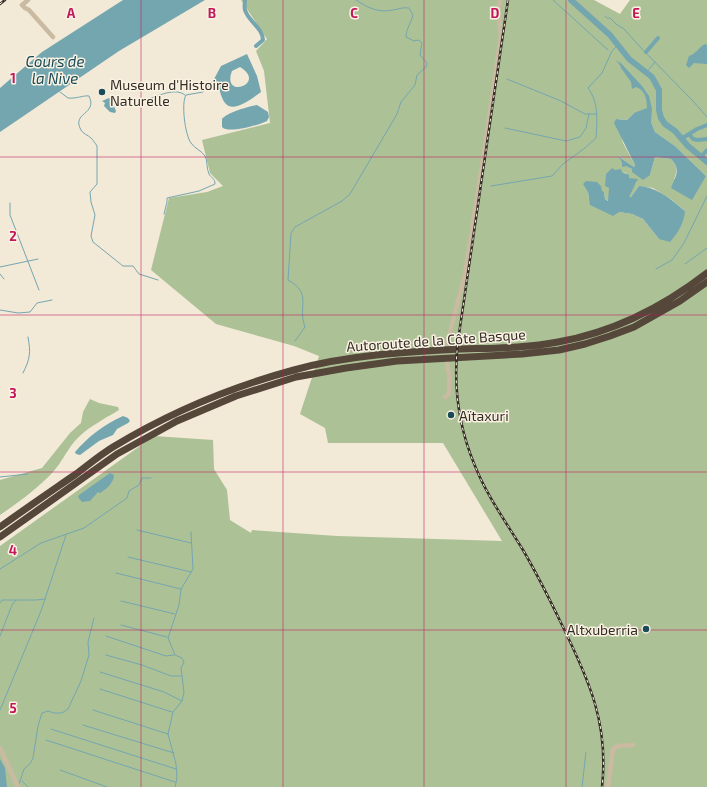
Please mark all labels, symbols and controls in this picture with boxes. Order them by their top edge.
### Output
text: A [67,5,76,21]
text: B [208,5,216,21]
text: C [350,5,358,21]
text: D [491,5,500,21]
text: E [632,5,640,21]
water label: Cours de la Nive [26,52,84,87]
text: 1 [10,70,16,86]
place label: Museum d'Histoire Naturelle [110,76,229,109]
marker: Museum d'Histoire Naturelle [97,87,107,97]
text: 2 [9,228,17,244]
street label: Autoroute de la Côte Basque [346,325,526,355]
text: 3 [9,385,17,401]
place label: Aïtaxuri [459,407,509,424]
marker: Aïtaxuri [446,410,456,420]
text: 4 [9,542,17,558]
place label: Altxuberria [567,621,638,638]
marker: Altxuberria [641,624,651,634]
text: 5 [9,700,17,716]

